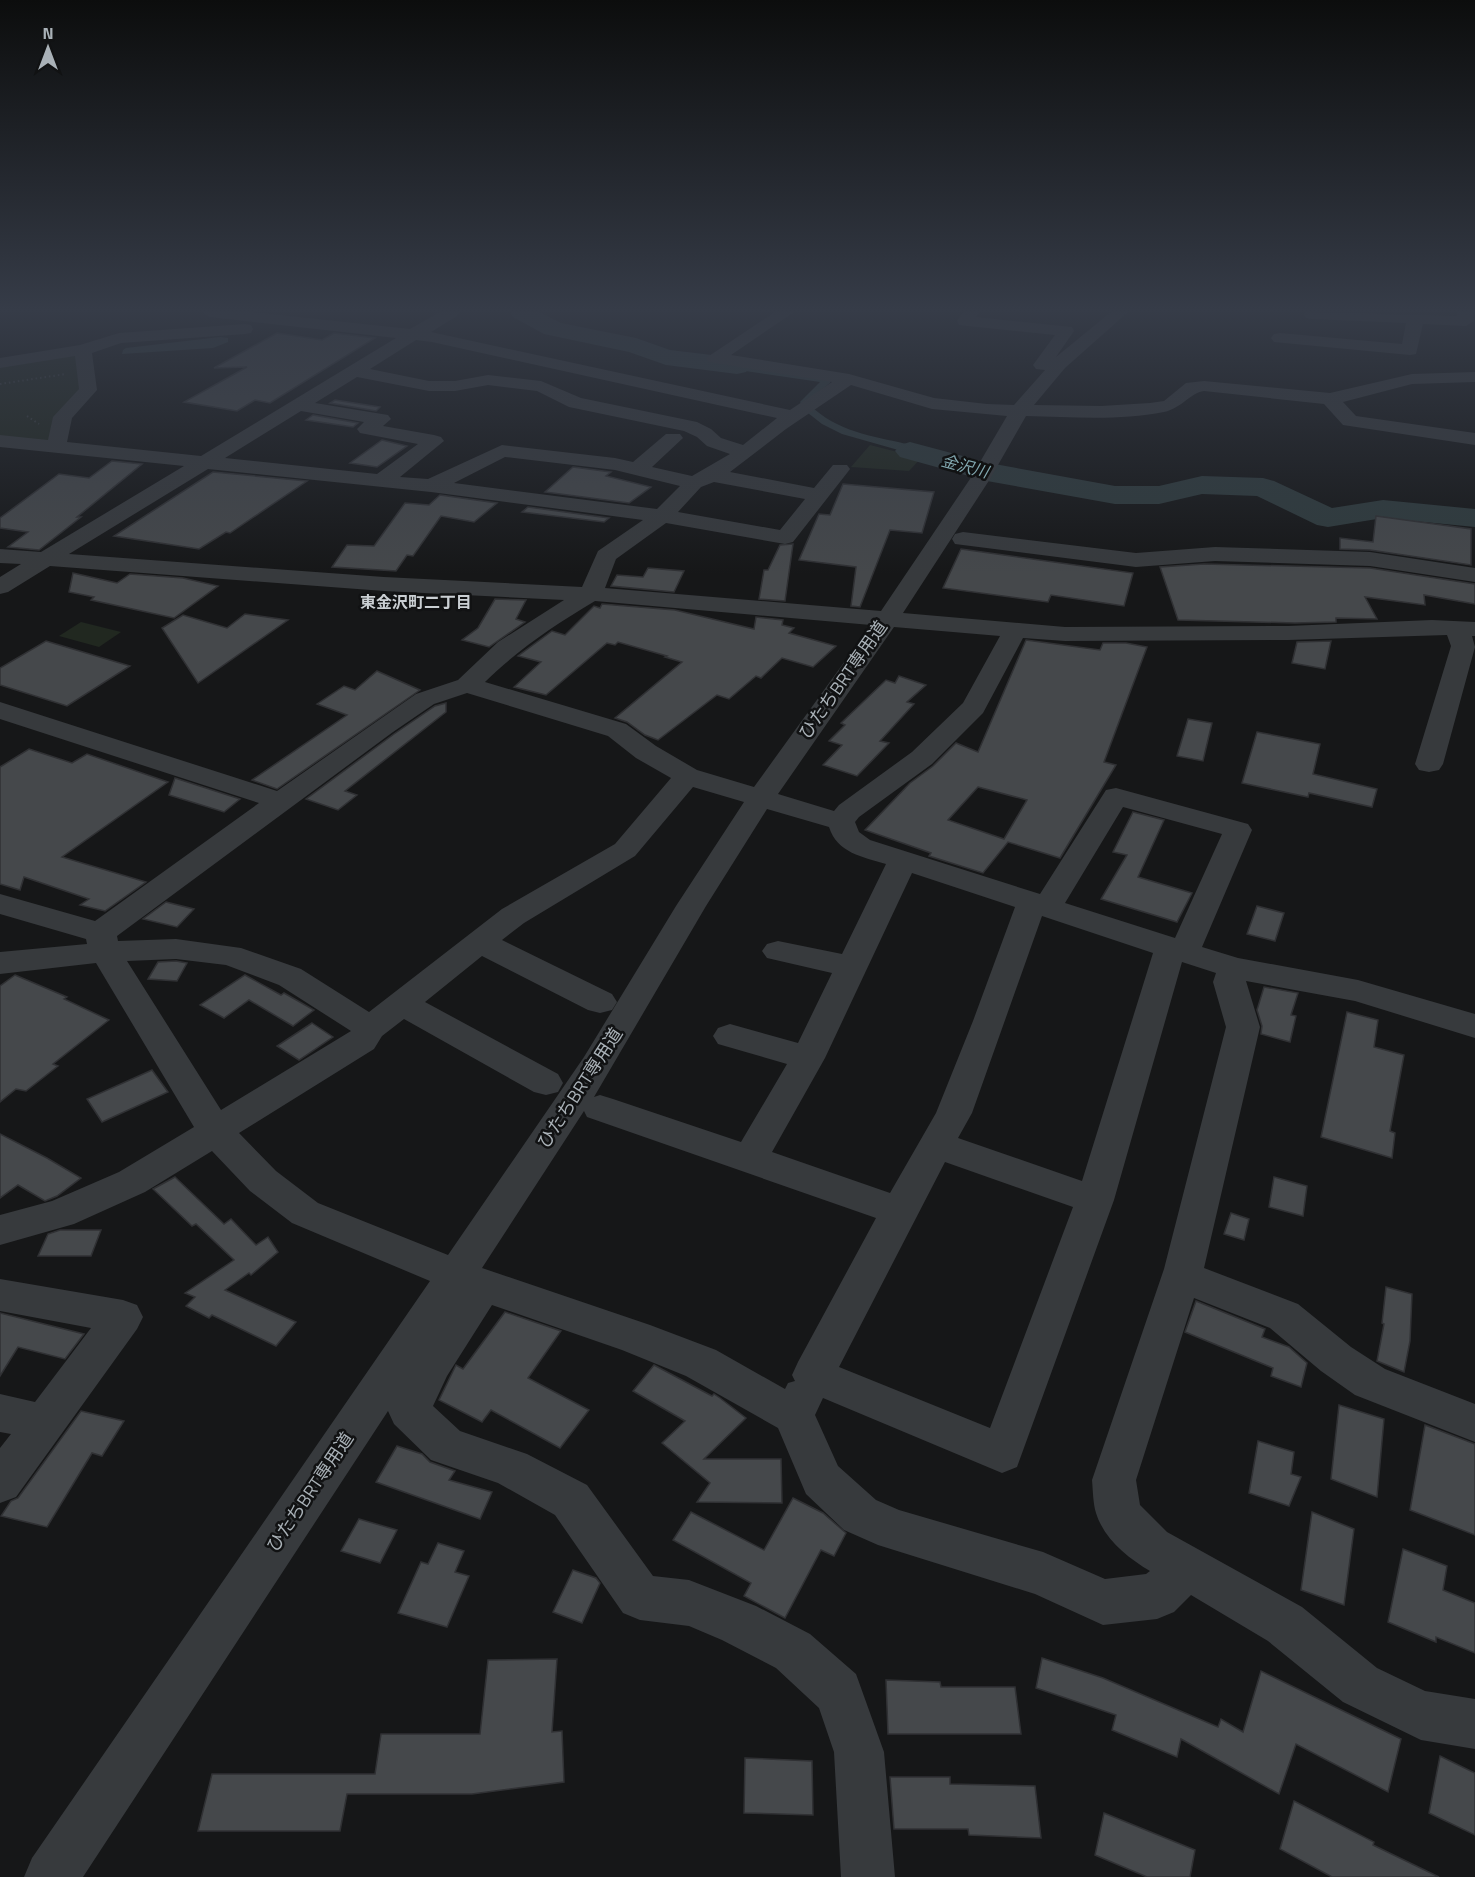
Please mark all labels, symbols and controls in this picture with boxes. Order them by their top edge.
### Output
north arrow [18,18,78,78]
text: N [42,21,54,45]
water label: 金沢川 [939,448,993,484]
district label: 東金沢町二丁目 [360,590,472,614]
street label: ひたちBRT専用道 [792,615,894,745]
street label: ひたちBRT専用道 [530,1022,629,1154]
street label: ひたちBRT専用道 [259,1426,360,1557]

